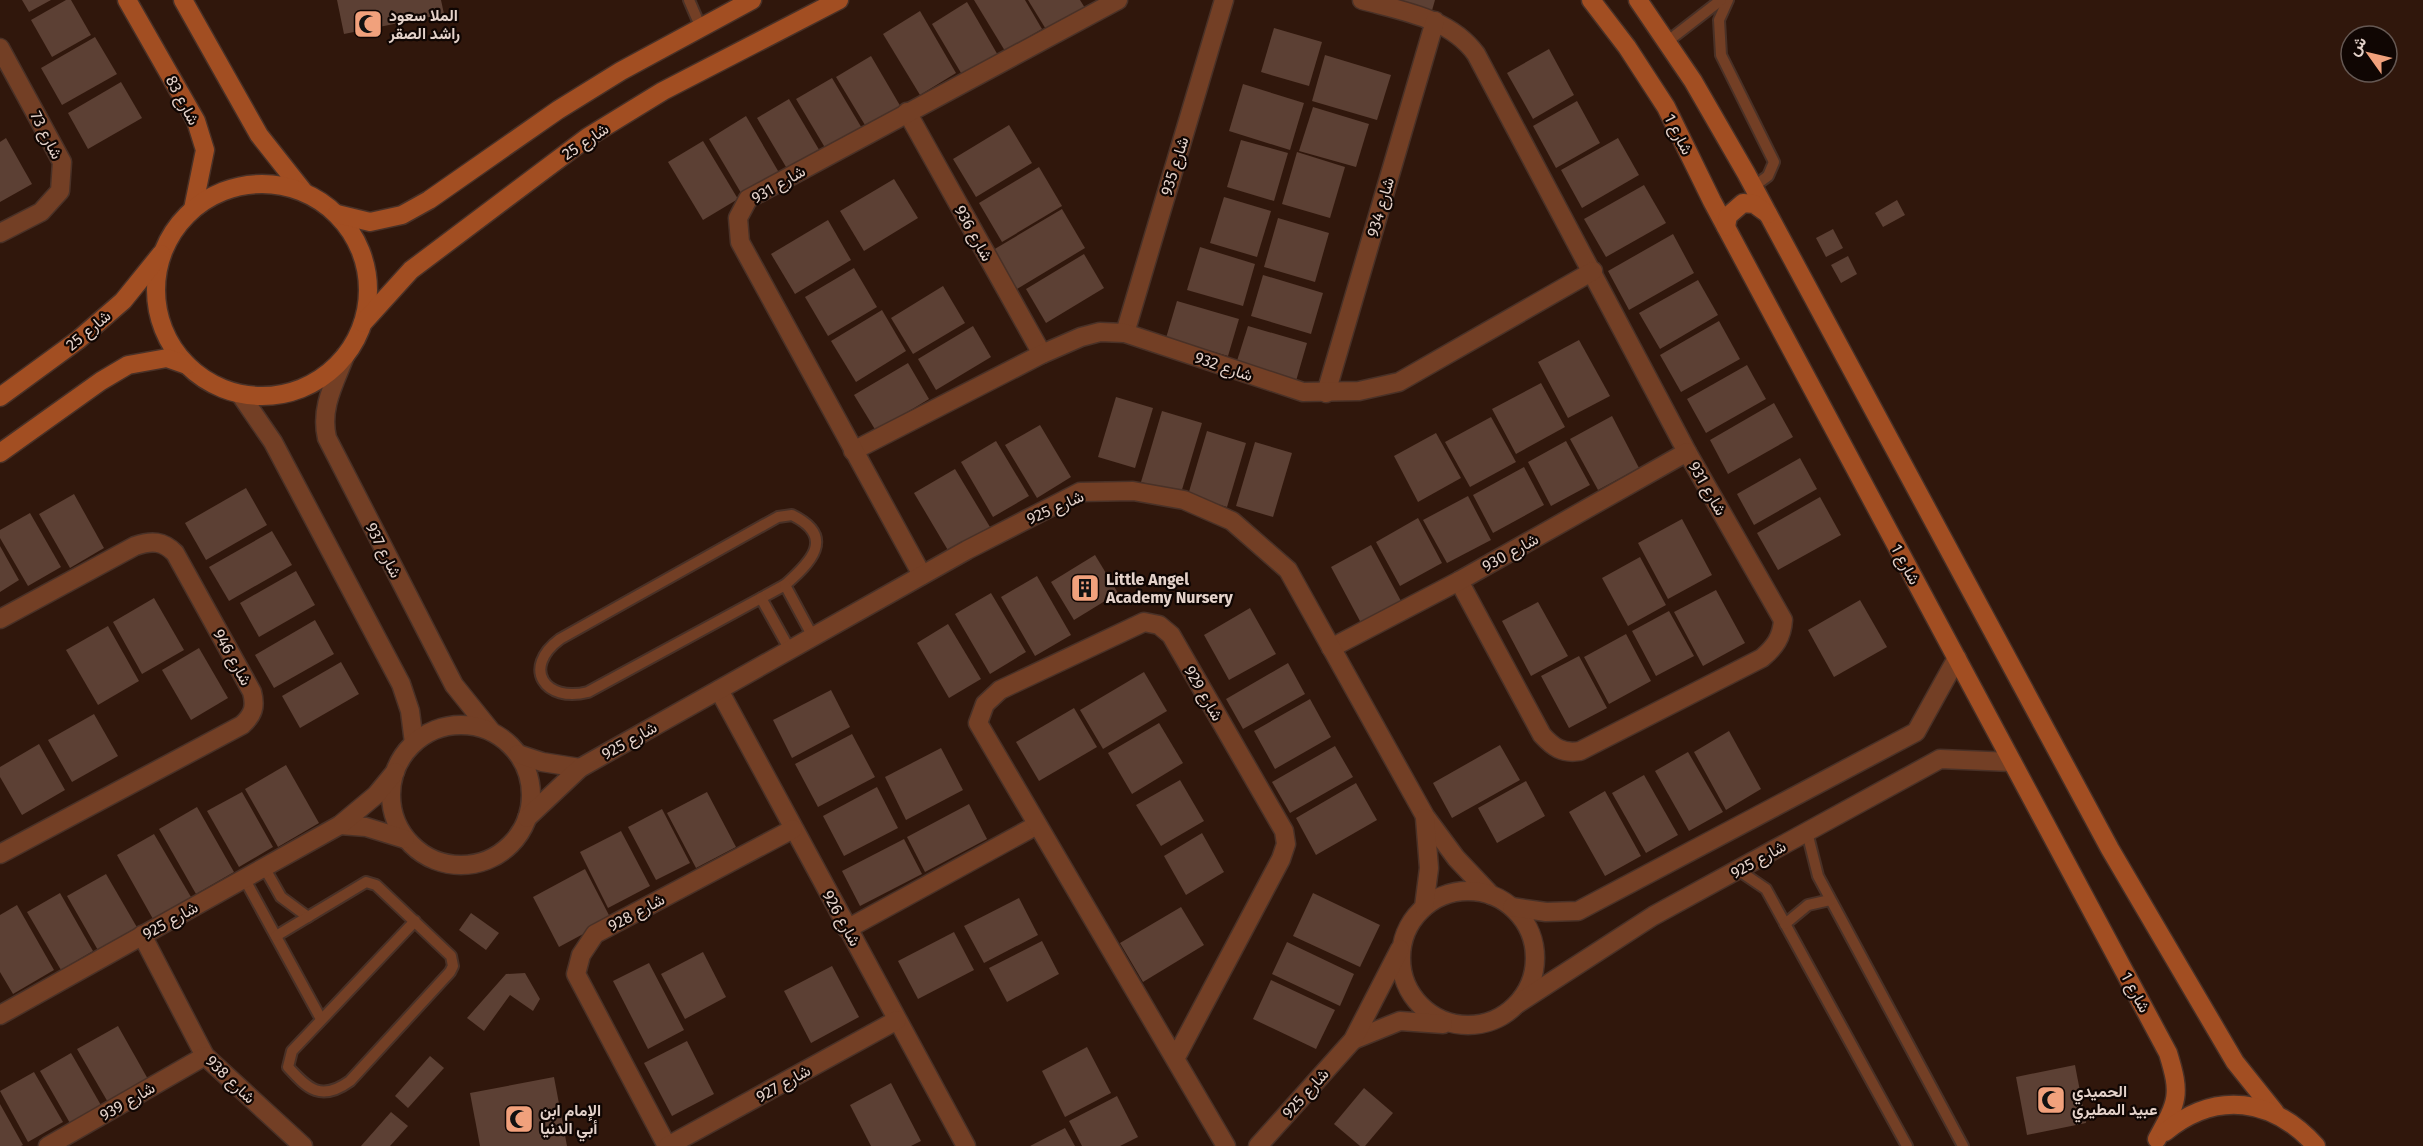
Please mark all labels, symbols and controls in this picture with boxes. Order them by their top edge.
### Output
place label: الملا سعود راشد الصقر [388,6,460,44]
mosque icon: الملا سعود راشد الصقر [352,8,384,40]
north arrow [2339,24,2399,84]
text: ش [2344,33,2370,59]
street label: شارع 83 [160,72,203,129]
street label: شارع 73 [25,108,67,163]
street label: شارع 1 [1658,111,1697,159]
street label: شارع 25 [558,119,613,166]
street label: شارع 935 [1157,134,1194,198]
street label: شارع 931 [748,161,810,209]
street label: شارع 934 [1363,175,1400,240]
street label: شارع 936 [949,202,997,266]
street label: شارع 25 [62,306,116,356]
street label: شارع 932 [1192,348,1255,387]
street label: شارع 931 [1683,458,1731,520]
street label: شارع 925 [1024,486,1087,530]
street label: شارع 937 [360,519,406,582]
street label: شارع 930 [1479,529,1543,577]
street label: شارع 1 [1885,541,1924,589]
place label: Little Angel Academy Nursery [1105,570,1234,607]
building icon: Little Angel Academy Nursery [1069,572,1101,604]
street label: شارع 946 [208,626,256,690]
street label: شارع 929 [1178,662,1227,725]
street label: شارع 925 [598,717,661,765]
street label: شارع 925 [1727,836,1790,884]
street label: شارع 926 [817,887,865,950]
street label: شارع 928 [605,890,669,937]
street label: شارع 925 [139,897,202,945]
street label: شارع 1 [2115,969,2154,1017]
street label: شارع 938 [201,1051,259,1109]
street label: شارع 927 [753,1061,815,1108]
street label: شارع 925 [1278,1065,1334,1123]
street label: شارع 939 [96,1078,159,1127]
place label: الحميدي عبيد المطيري [2072,1082,2158,1123]
mosque icon: الحميدي عبيد المطيري [2035,1084,2067,1116]
place label: الإمام ابن أبي الدنيا [540,1101,601,1142]
mosque icon: الإمام ابن أبي الدنيا [503,1103,535,1135]

